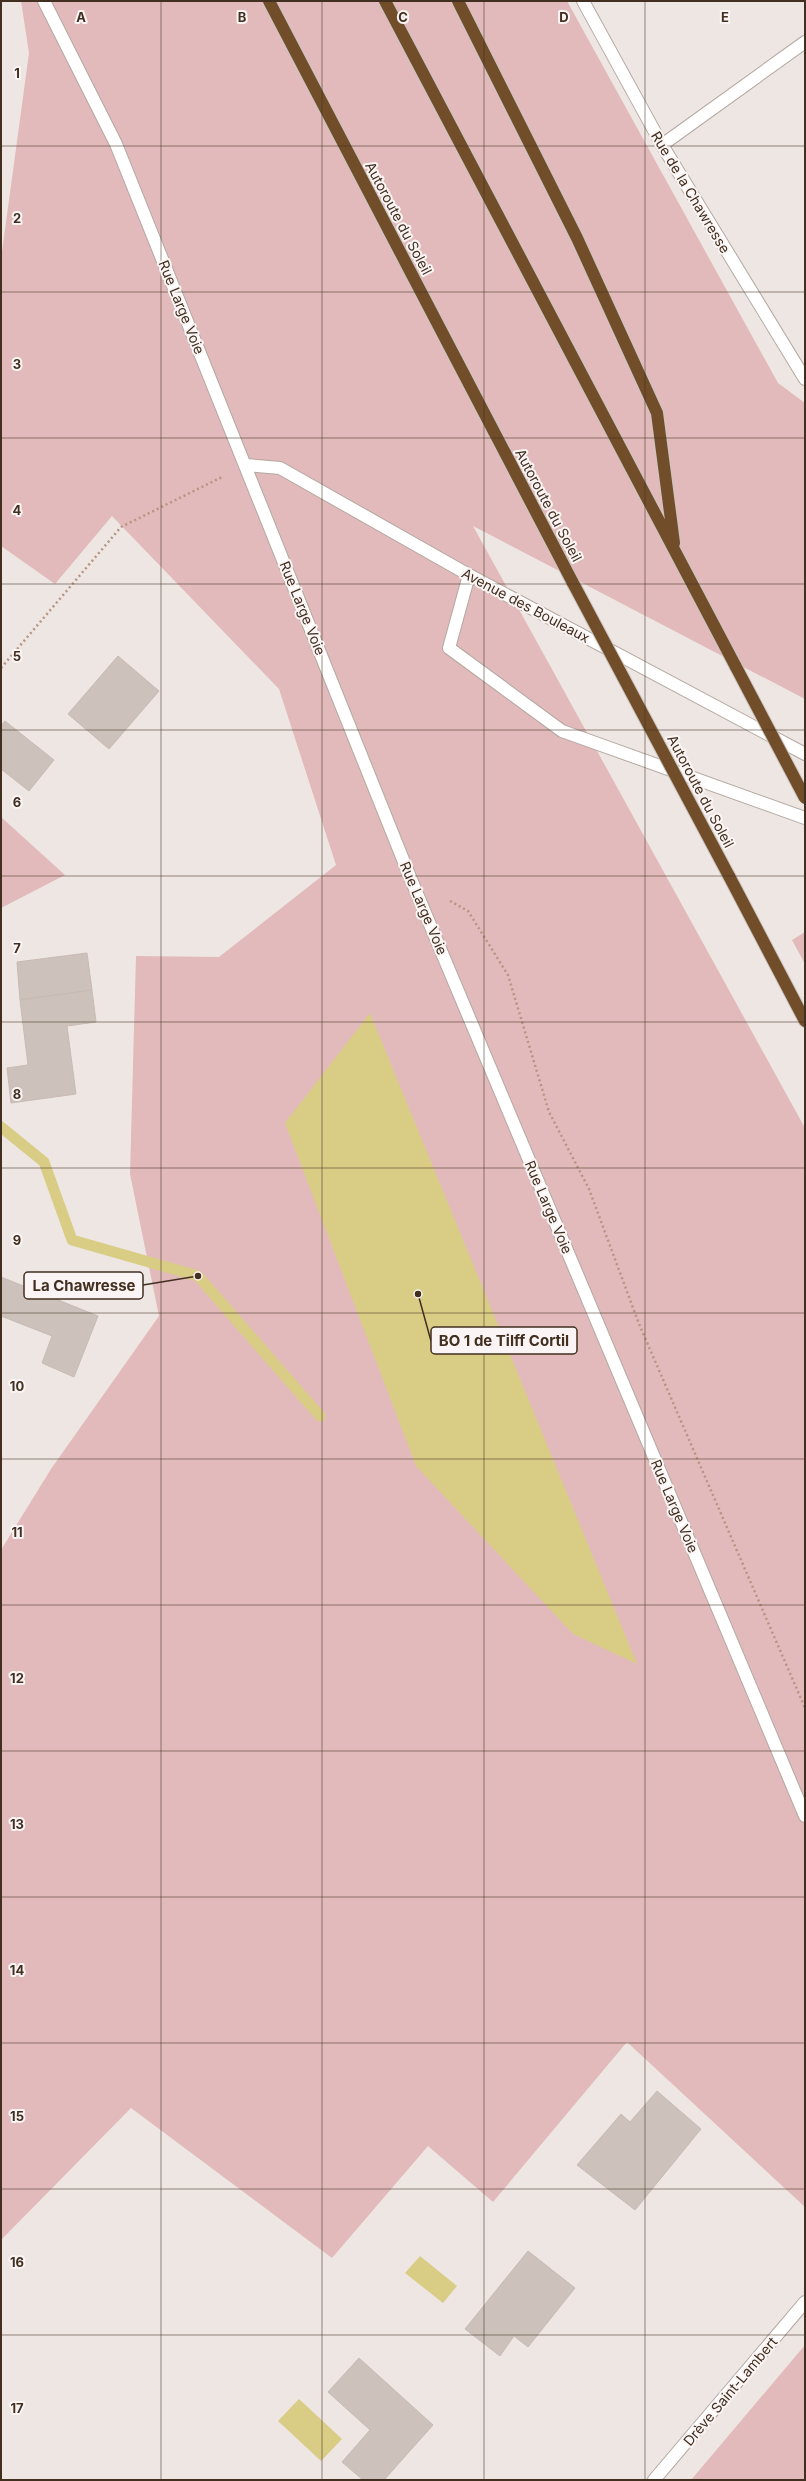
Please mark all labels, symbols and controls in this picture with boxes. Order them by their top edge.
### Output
text: A [76,9,86,25]
text: B [238,9,247,25]
text: C [398,9,408,25]
text: D [559,9,569,25]
text: E [721,9,729,25]
text: 1 [14,65,20,81]
street label: Rue de la Chawresse [648,128,734,256]
street label: Autoroute du Soleil [362,159,436,277]
text: 2 [13,210,21,226]
street label: Rue Large Voie [155,258,209,356]
text: 3 [13,356,21,372]
street label: Autoroute du Soleil [512,446,586,564]
text: 4 [13,502,22,518]
street label: Rue Large Voie [276,559,330,657]
street label: Avenue des Bouleaux [459,564,593,646]
text: 5 [13,648,21,664]
street label: Autoroute du Soleil [664,732,738,850]
text: 6 [13,794,21,810]
street label: Rue Large Voie [397,859,451,957]
text: 7 [13,940,21,956]
text: 8 [13,1086,21,1102]
street label: Rue Large Voie [522,1158,576,1256]
text: 9 [13,1232,21,1248]
callout: La Chawresse [24,1272,143,1299]
text: La Chawresse [32,1276,136,1295]
callout: BO 1 de Tilff Cortil [431,1327,577,1354]
text: BO 1 de Tilff Cortil [439,1331,569,1350]
text: 10 [10,1378,24,1394]
street label: Rue Large Voie [648,1457,702,1555]
text: 11 [11,1524,23,1540]
text: 12 [10,1670,24,1686]
text: 13 [10,1816,24,1832]
text: 14 [10,1962,24,1978]
text: 15 [10,2108,24,2124]
text: 16 [10,2254,24,2270]
street label: Drève Saint-Lambert [680,2333,781,2449]
text: 17 [10,2400,24,2416]

